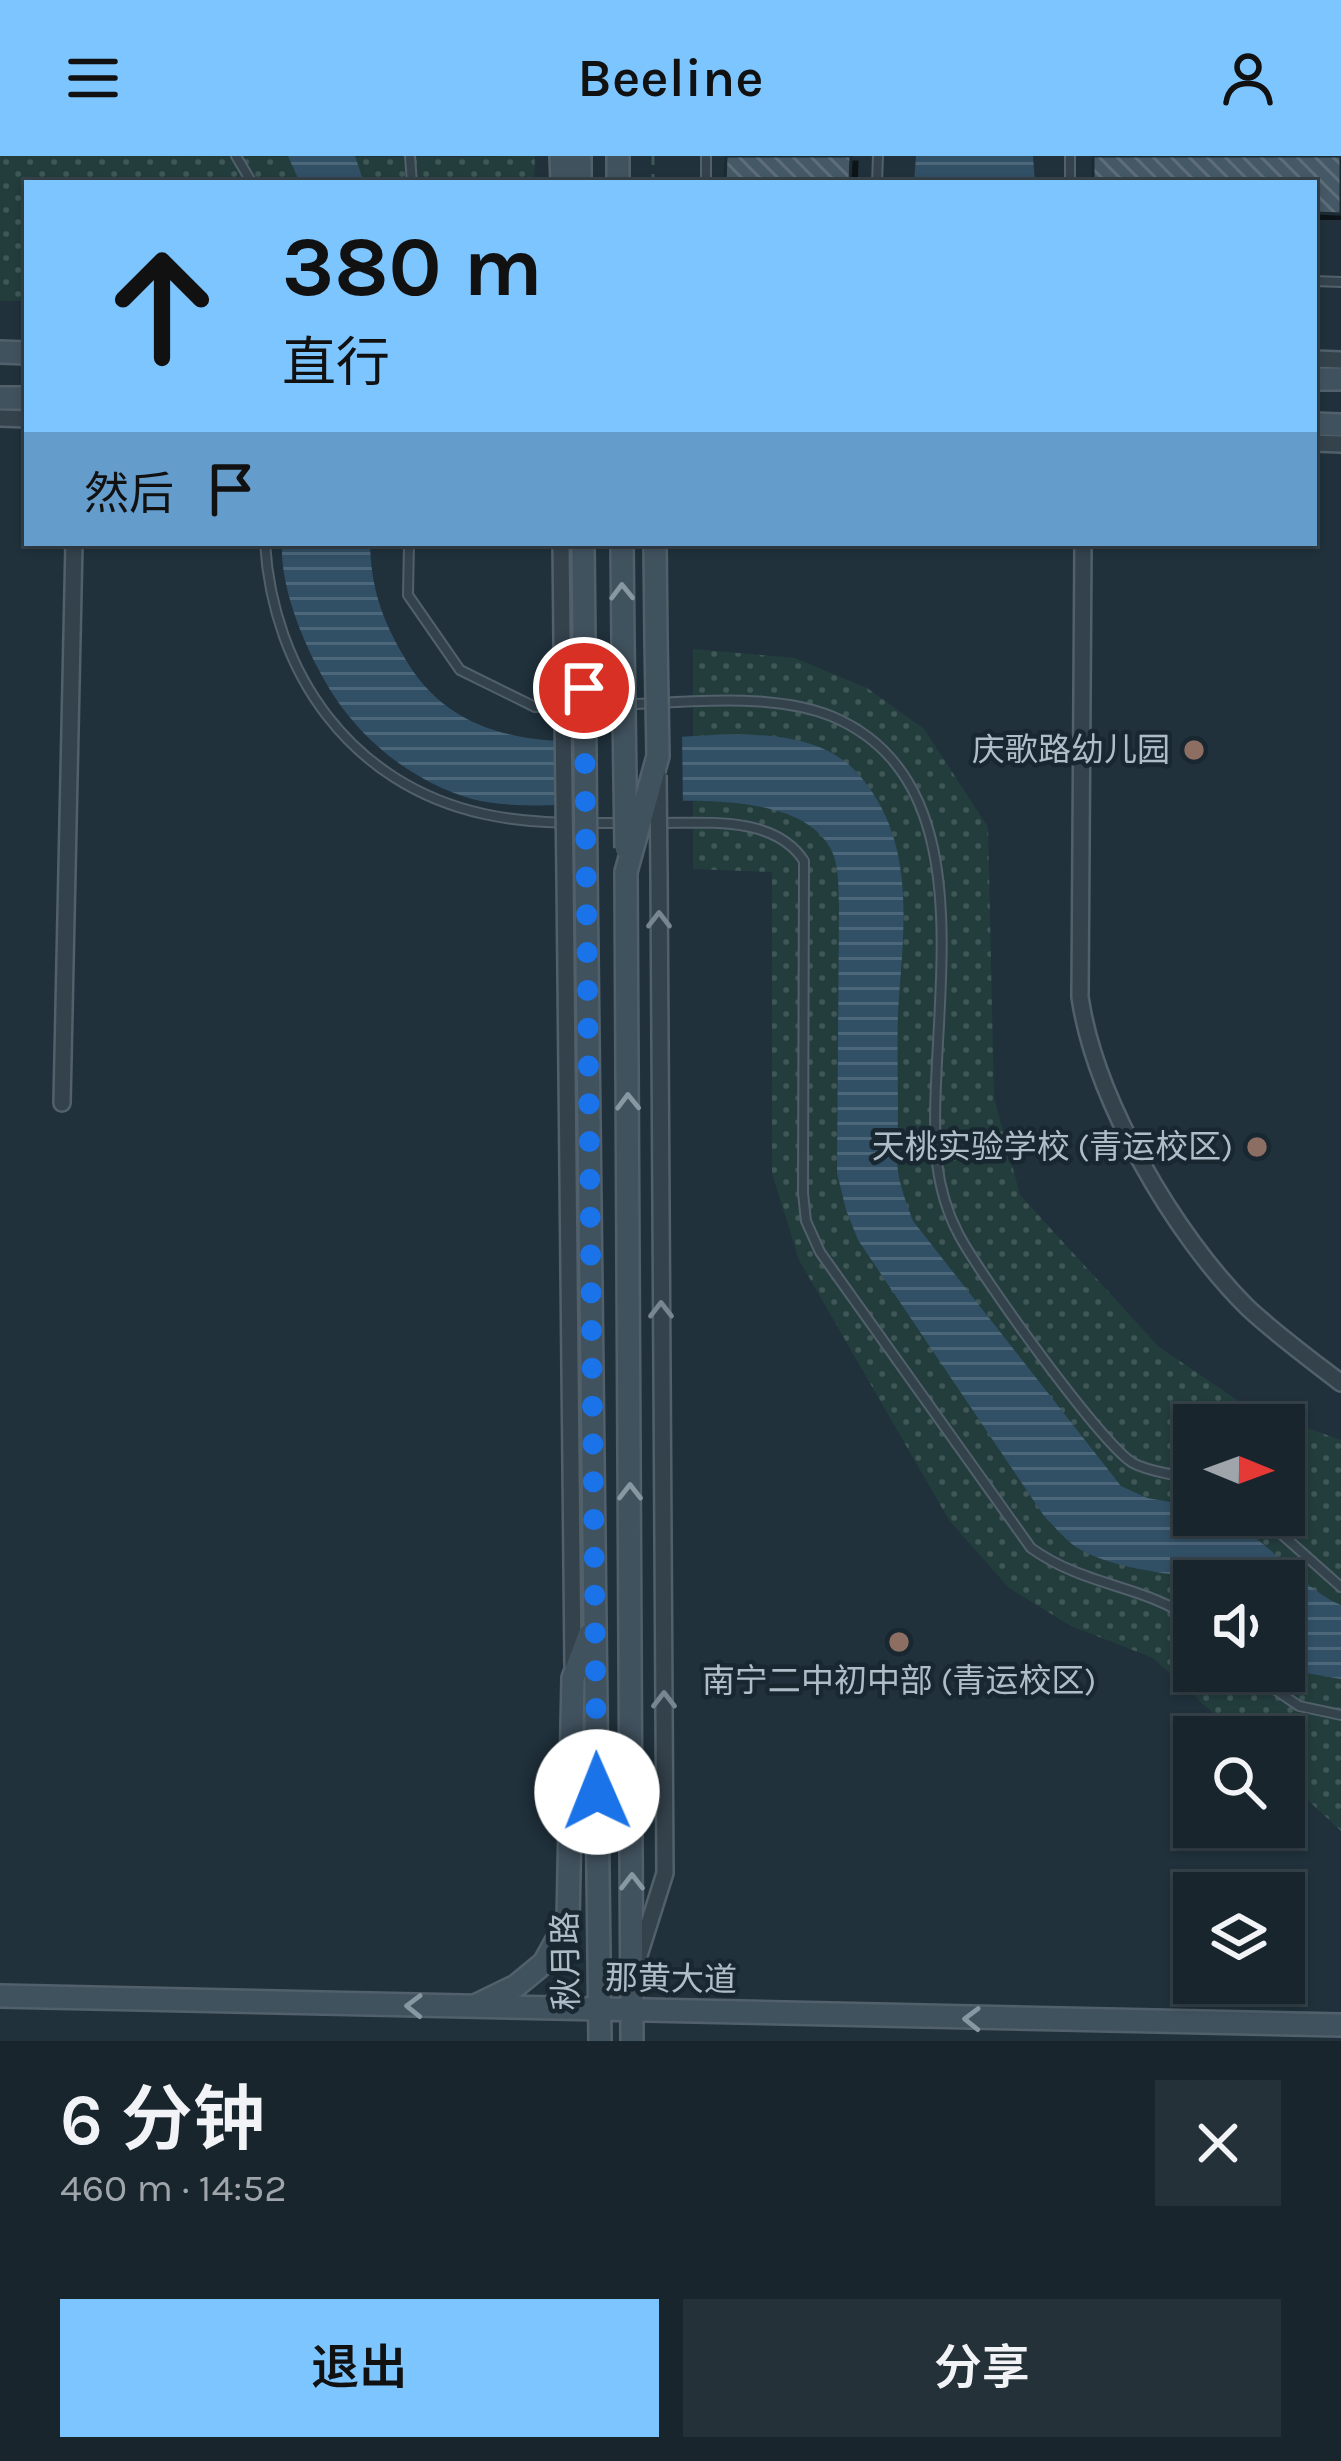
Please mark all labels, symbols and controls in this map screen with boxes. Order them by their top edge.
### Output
icon: menu [60,45,126,111]
icon: person [1215,45,1281,111]
text: Beeline [577,46,764,110]
text: 380 m [282,218,543,316]
icon: ahead [84,228,240,384]
text: 直行 [282,331,390,395]
icon: arrive [198,456,264,522]
text: 然后 [84,468,174,520]
one-way arrow [610,582,636,601]
pin [533,637,635,739]
icon: arrive [551,655,617,721]
place label: 庆歌路幼儿园 [972,731,1170,769]
marker: 庆歌路幼儿园 [1181,737,1207,763]
one-way arrow [646,910,672,928]
one-way arrow [615,1092,641,1110]
place label: 天桃实验学校 (青运校区) [872,1128,1233,1166]
marker: 天桃实验学校 (青运校区) [1244,1134,1270,1160]
one-way arrow [648,1300,674,1318]
north arrow [1173,1404,1305,1536]
map controls [1173,1404,1305,2004]
one-way arrow [617,1482,643,1500]
button: sound [1173,1560,1305,1692]
marker: 南宁二中初中部 (青运校区) [886,1629,912,1655]
place label: 南宁二中初中部 (青运校区) [702,1662,1096,1700]
one-way arrow [651,1690,677,1708]
button: search [1173,1716,1305,1848]
position arrow [534,1729,660,1855]
one-way arrow [619,1872,645,1890]
button: layers [1173,1872,1305,2004]
street label: 秋月路 [546,1911,586,2011]
street label: 那黄大道 [605,1959,737,1999]
one-way arrow [404,1993,423,2019]
one-way arrow [962,2006,981,2032]
text: 6 分钟 [60,2078,265,2162]
button: close [1155,2080,1281,2206]
text: 460 m · 14:52 [60,2165,287,2211]
button: 退出 [60,2299,659,2437]
button: 分享 [683,2299,1281,2437]

